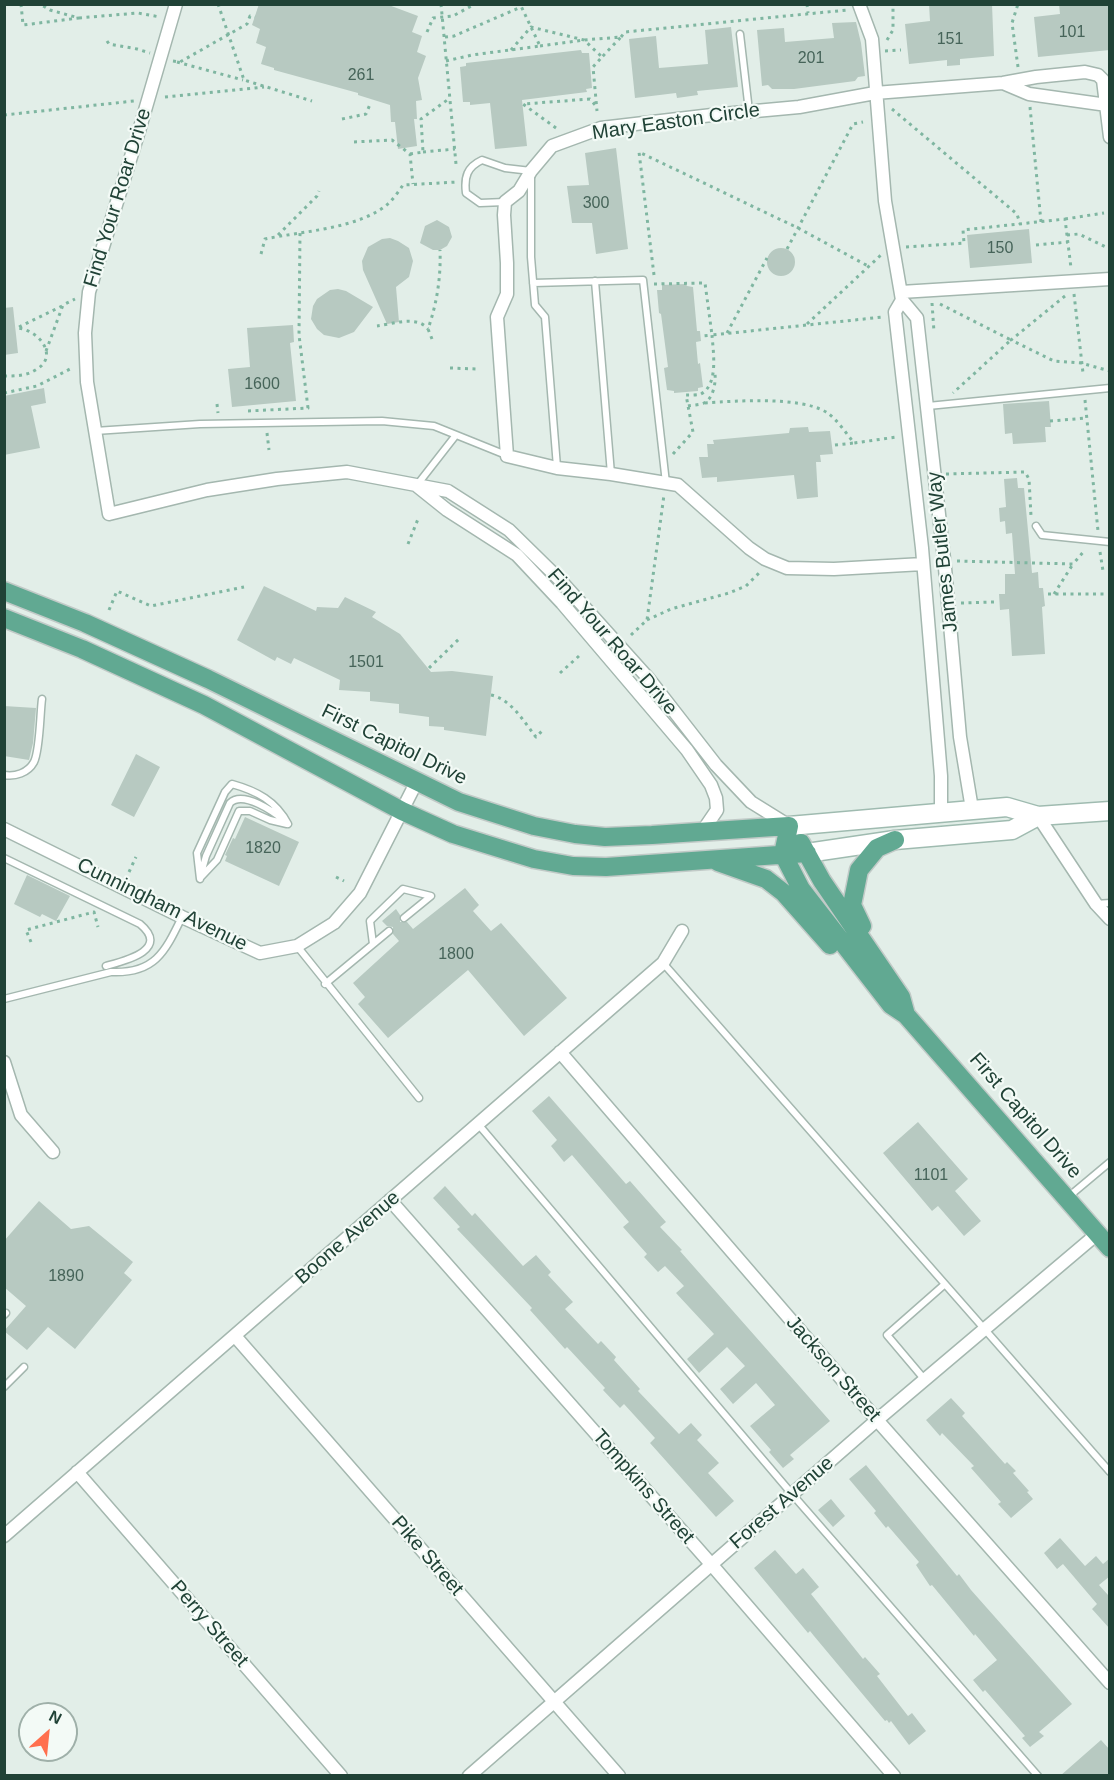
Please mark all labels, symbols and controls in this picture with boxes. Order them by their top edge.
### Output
house number: 101 [1059,23,1085,43]
house number: 151 [937,30,963,50]
house number: 201 [798,49,824,69]
house number: 261 [348,66,374,86]
street label: Mary Easton Circle [591,98,761,146]
street label: Find Your Roar Drive [79,106,157,290]
house number: 300 [583,194,609,214]
house number: 150 [987,239,1013,259]
house number: 1600 [244,375,280,395]
street label: James Butler Way [923,470,963,634]
street label: Find Your Roar Drive [542,564,682,720]
house number: 1501 [348,653,384,673]
street label: First Capitol Drive [317,699,471,791]
house number: 1820 [245,839,281,859]
street label: Cunningham Avenue [73,853,251,957]
house number: 1800 [438,945,474,965]
street label: First Capitol Drive [964,1048,1086,1184]
house number: 1101 [914,1166,948,1186]
street label: Boone Avenue [291,1186,405,1290]
house number: 1890 [48,1267,84,1287]
street label: Jackson Street [781,1311,885,1427]
street label: Tompkins Street [587,1425,699,1549]
street label: Forest Avenue [725,1451,839,1555]
street label: Pike Street [386,1511,468,1601]
street label: Perry Street [165,1576,253,1672]
north arrow [18,1702,78,1762]
text: N [46,1707,65,1727]

